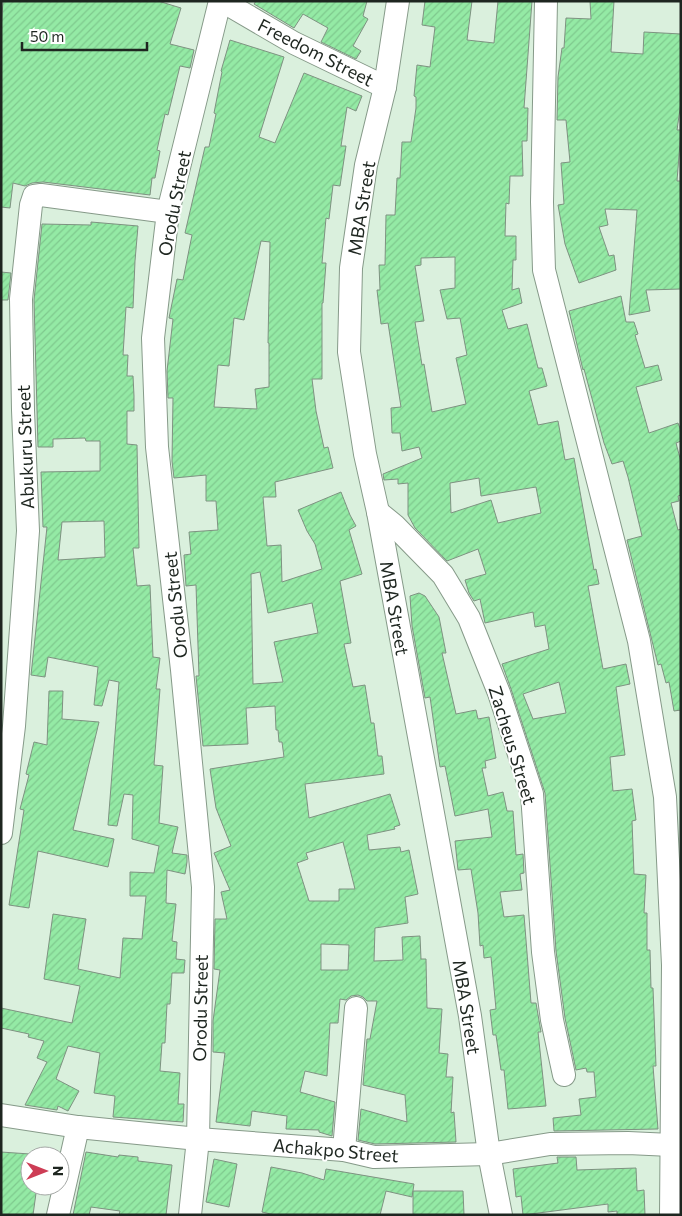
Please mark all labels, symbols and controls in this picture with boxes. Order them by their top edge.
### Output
street label: Freedom Street [254,13,378,91]
scale bar [22,20,148,52]
text: 50 m [30,27,64,45]
street label: Orodu Street [153,148,195,258]
street label: MBA Street [343,159,379,257]
street label: Abukuru Street [12,384,38,510]
street label: Orodu Street [158,551,192,659]
street label: MBA Street [376,559,414,657]
street label: Zacheus Street [485,683,541,807]
street label: Orodu Street [188,954,212,1062]
street label: MBA Street [449,958,485,1056]
street label: Achakpo Street [272,1134,400,1166]
north arrow [20,1146,70,1196]
text: N [50,1166,67,1176]

